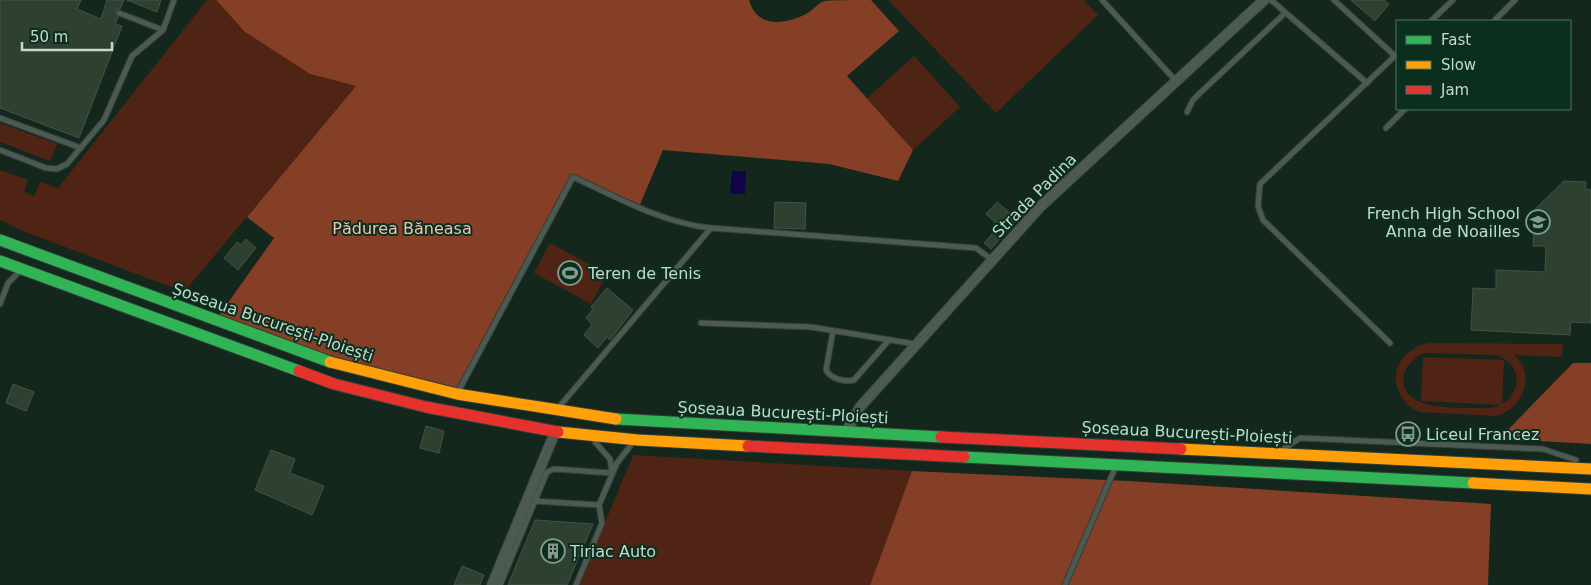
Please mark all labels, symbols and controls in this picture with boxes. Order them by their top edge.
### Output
scale bar [22,20,112,52]
legend [1396,20,1571,110]
text: 50 m [30,28,68,46]
text: Fast [1441,31,1471,49]
text: Slow [1441,56,1476,74]
text: Jam [1440,81,1469,99]
street label: Strada Padina [988,149,1080,241]
place label: French High School Anna de Noailles [1367,204,1520,241]
school or university icon: French High School Anna de Noailles [1525,209,1551,235]
park label: Pădurea Băneasa [332,219,472,238]
sports icon: Teren de Tenis [557,260,583,286]
place label: Teren de Tenis [587,264,701,283]
street label: Șoseaua București-Ploiești [170,279,376,366]
street label: Șoseaua București-Ploiești [677,397,889,428]
street label: Șoseaua București-Ploiești [1081,417,1293,448]
bus stop icon: Liceul Francez [1395,421,1421,447]
place label: Liceul Francez [1426,425,1539,444]
building icon: Țiriac Auto [540,538,566,564]
place label: Țiriac Auto [569,542,656,561]

